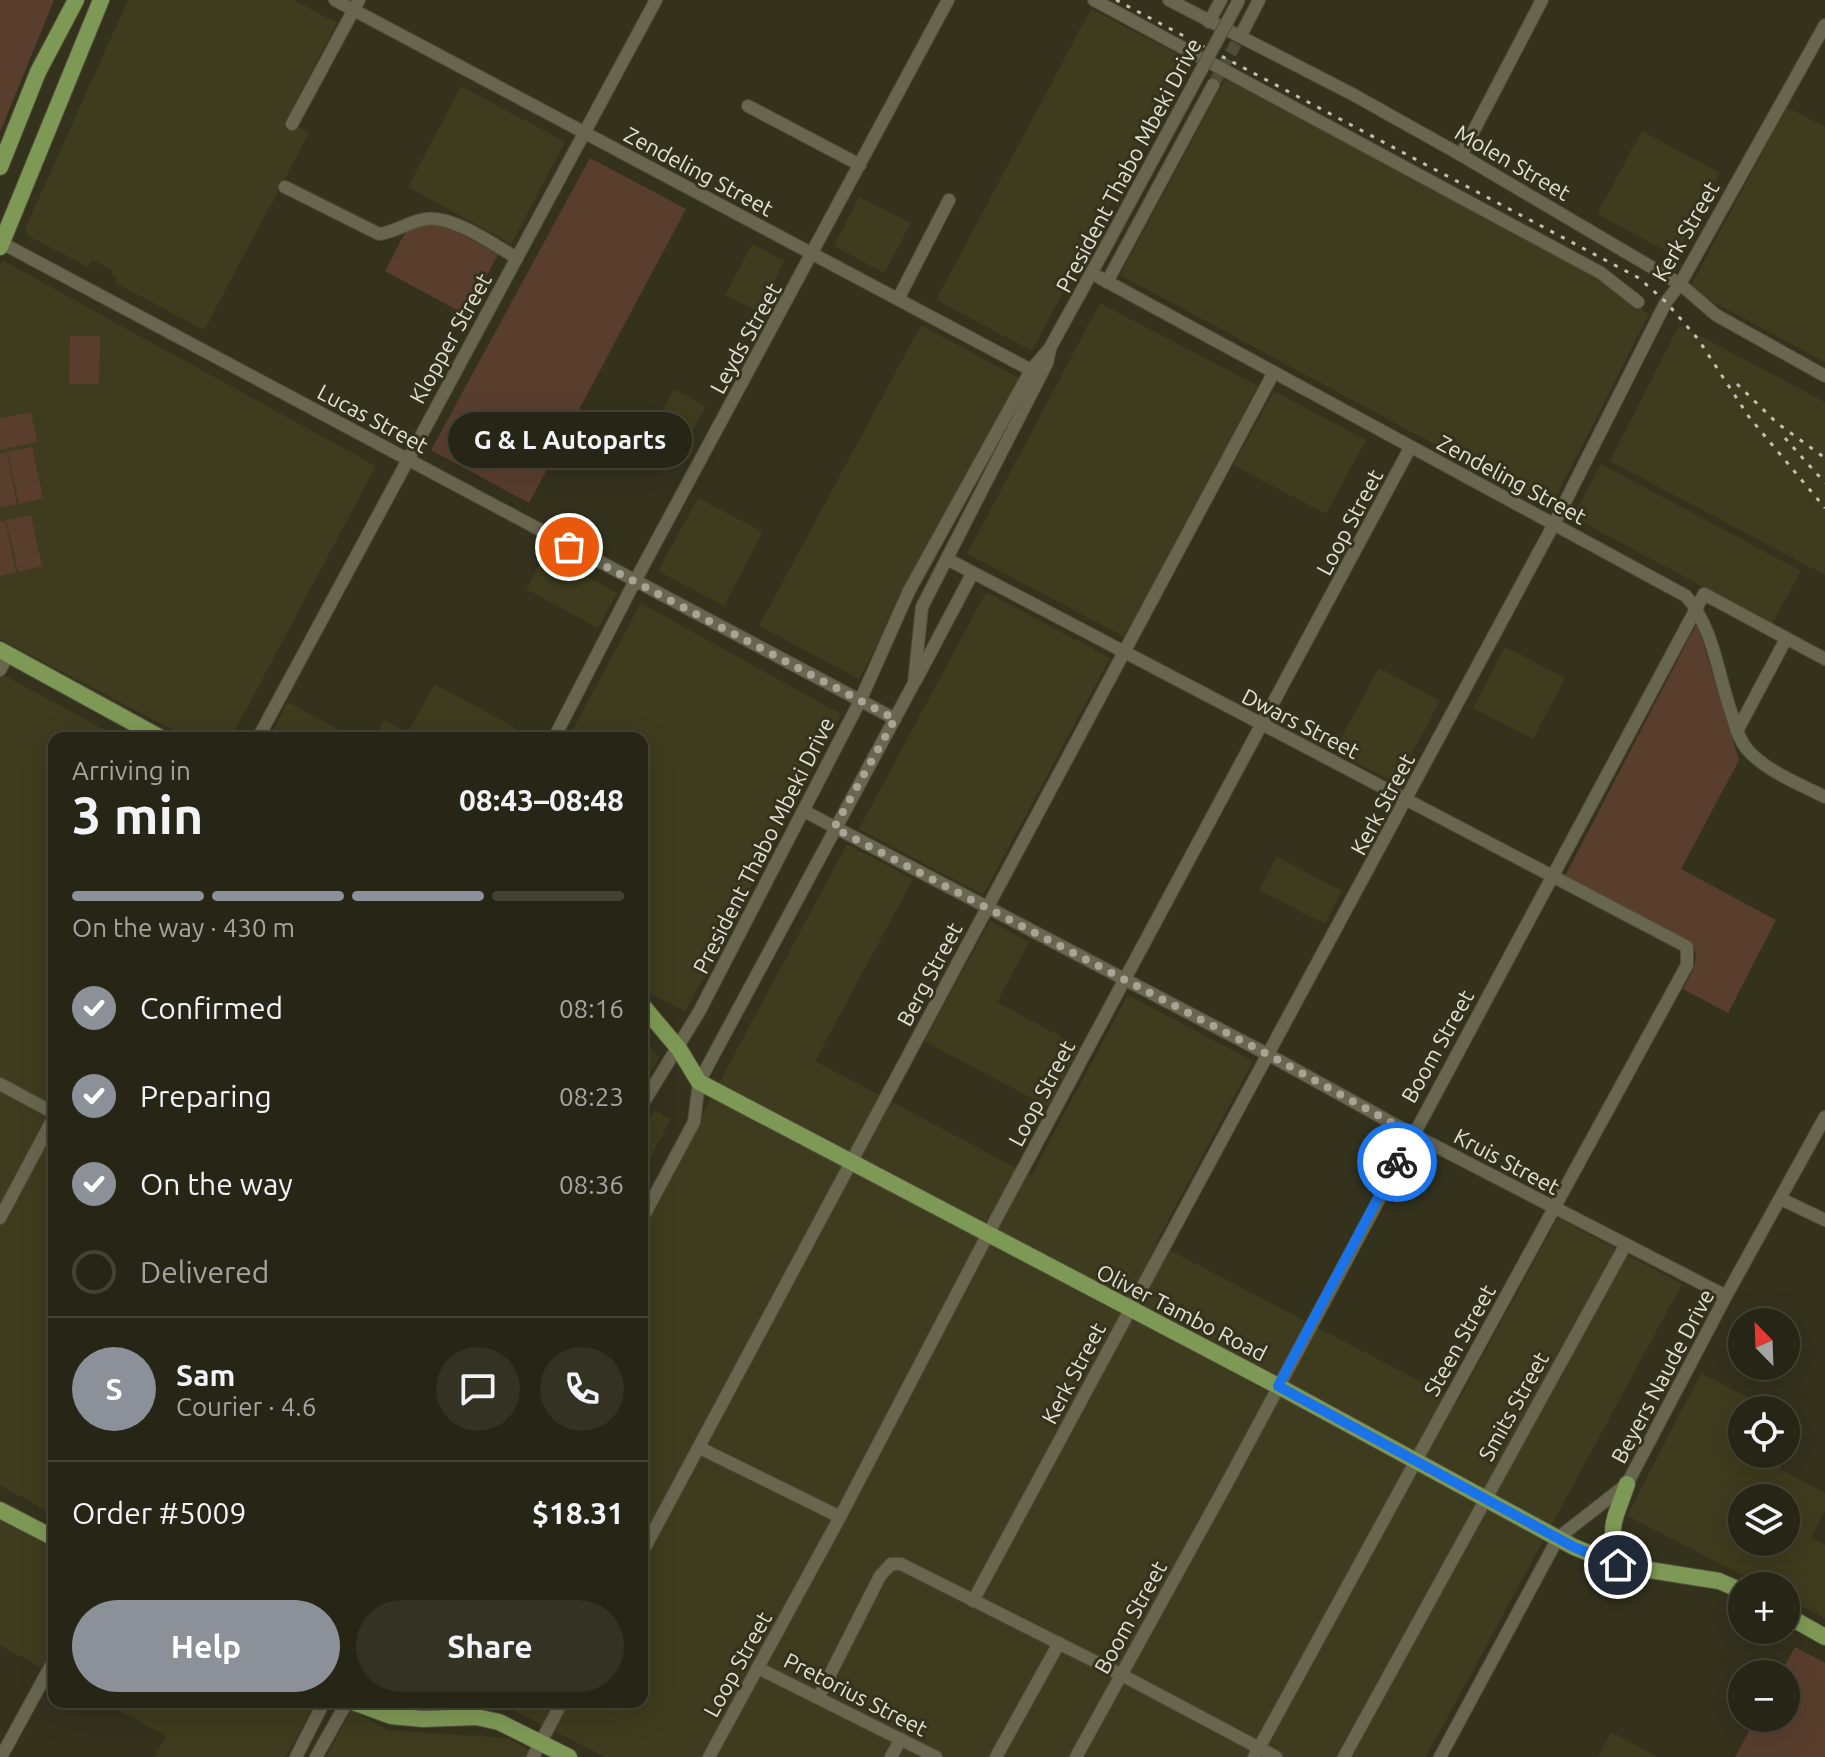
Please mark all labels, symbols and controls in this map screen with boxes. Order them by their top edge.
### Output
street label: President Thabo Mbeki Drive [1050,34,1206,296]
street label: Molen Street [1451,119,1575,205]
street label: Zendeling Street [620,121,778,221]
street label: Kerk Street [1646,176,1724,285]
street label: Klopper Street [404,268,496,407]
street label: Leyds Street [704,278,786,398]
street label: Lucas Street [314,379,433,458]
callout: G & L Autoparts [447,411,691,467]
text: G & L Autoparts [474,425,666,454]
street label: Zendeling Street [1433,429,1591,529]
street label: Loop Street [1311,464,1387,579]
pin [535,513,603,581]
icon: bag [547,525,591,569]
street label: Dwars Street [1238,683,1364,763]
street label: President Thabo Mbeki Drive [687,713,839,977]
street label: Kerk Street [1345,749,1419,859]
text: Arriving in [72,756,191,785]
text: 08:43–08:48 [459,783,624,817]
text: 3 min [72,786,203,844]
text: On the way · 430 m [72,913,295,942]
street label: Berg Street [891,918,967,1030]
street label: Boom Street [1396,985,1478,1107]
icon: check [72,986,116,1030]
text: Confirmed [140,991,283,1025]
text: 08:16 [559,994,624,1023]
street label: Loop Street [1003,1035,1079,1150]
icon: check [72,1074,116,1118]
text: Preparing [140,1079,272,1113]
text: 08:23 [559,1082,624,1111]
courier [1357,1122,1437,1202]
street label: Kruis Street [1450,1123,1564,1199]
icon: bike [1375,1140,1419,1184]
icon: check [72,1162,116,1206]
text: On the way [140,1167,293,1201]
text: 08:36 [559,1170,624,1199]
text: Delivered [140,1255,269,1289]
street label: Oliver Tambo Road [1093,1258,1271,1366]
street label: Steen Street [1418,1280,1500,1400]
street label: Beyers Naude Drive [1606,1285,1718,1467]
north arrow [1728,1308,1800,1380]
map controls [1728,1308,1800,1732]
street label: Kerk Street [1036,1318,1110,1428]
button: chat [436,1347,520,1431]
button: phone [540,1347,624,1431]
street label: Smits Street [1473,1347,1553,1465]
text: Sam [176,1358,235,1392]
text: S [105,1372,123,1406]
text: Courier · 4.6 [176,1392,316,1421]
button: locate [1728,1396,1800,1468]
button: layers [1728,1484,1800,1556]
text: Order #5009 [72,1496,246,1530]
text: $18.31 [532,1496,624,1530]
pin [1584,1531,1652,1599]
icon: home [1596,1543,1640,1587]
street label: Boom Street [1089,1556,1171,1678]
button: + [1728,1572,1800,1644]
button: Help [72,1600,340,1692]
button: Share [356,1600,624,1692]
street label: Loop Street [698,1607,776,1721]
street label: Pretorius Street [780,1647,932,1741]
button: − [1728,1660,1800,1732]

